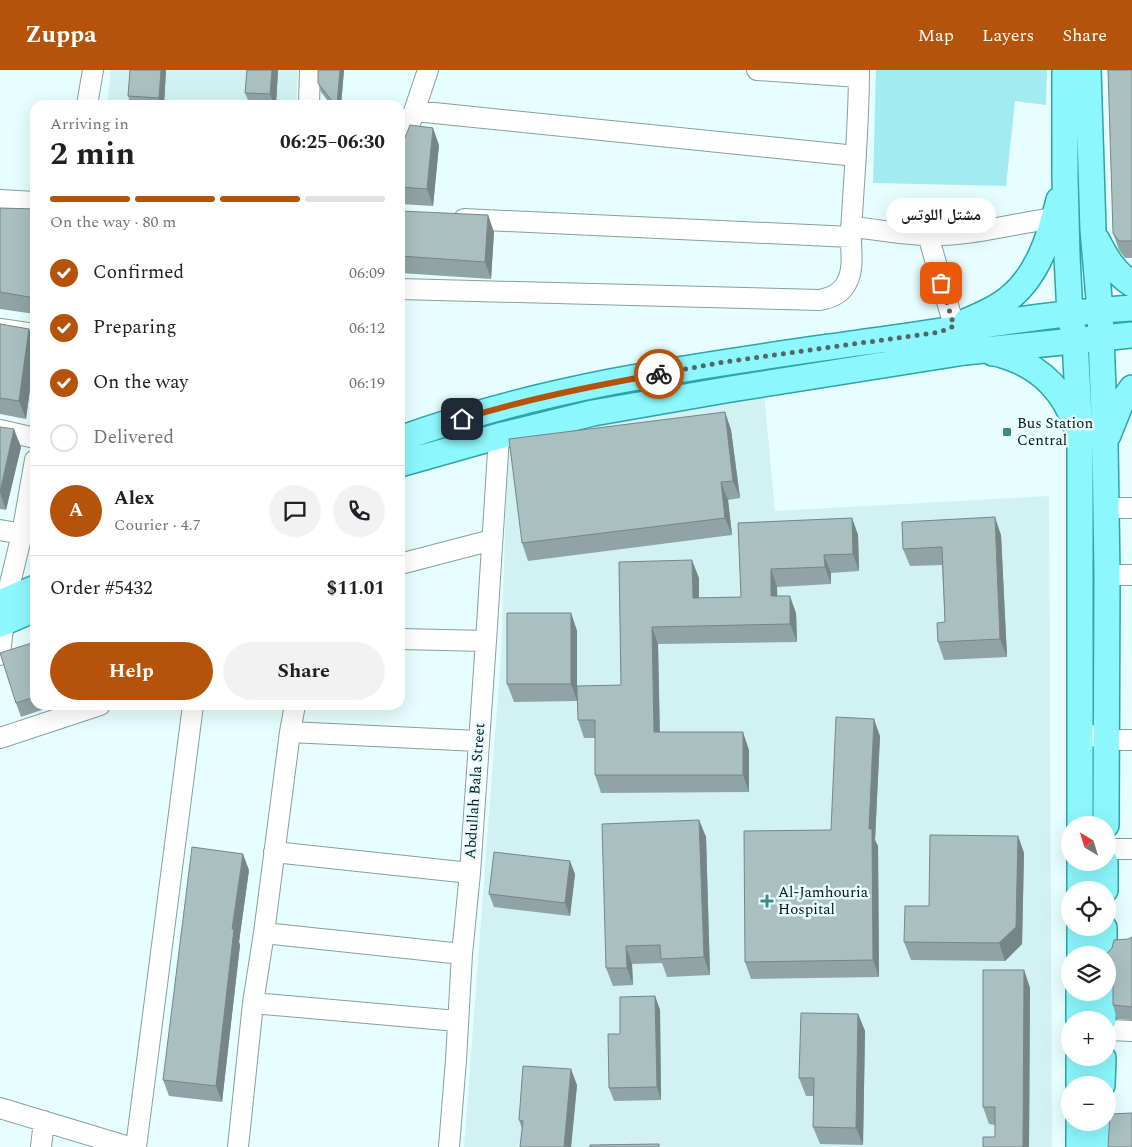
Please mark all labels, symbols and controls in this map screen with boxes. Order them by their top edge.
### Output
text: Zuppa [25,17,97,53]
text: Map [918,22,954,49]
text: Layers [982,22,1034,49]
text: Share [1062,22,1107,49]
text: Arriving in [50,112,129,136]
text: 06:25–06:30 [280,128,385,157]
text: 2 min [50,130,135,179]
callout: مشتل اللوتس [886,198,996,233]
text: مشتل اللوتس [901,203,981,227]
text: On the way · 80 m [50,210,176,234]
text: Confirmed [93,258,184,287]
icon: check [50,259,78,287]
text: 06:09 [349,261,385,285]
pin [920,262,962,304]
icon: bag [927,269,955,297]
text: Preparing [93,313,177,342]
icon: check [50,314,78,342]
text: 06:12 [349,316,385,340]
courier [634,349,684,399]
icon: bike [645,360,673,388]
text: On the way [93,368,189,397]
icon: check [50,369,78,397]
text: 06:19 [349,371,385,395]
pin [441,398,483,440]
icon: home [448,405,476,433]
place label: Bus Station Central [1017,412,1093,452]
text: Delivered [93,423,174,452]
marker: Bus Station Central [1001,426,1013,438]
text: Alex [114,484,155,513]
button: chat [269,485,321,537]
button: phone [333,485,385,537]
text: A [69,496,83,525]
text: Courier · 4.7 [114,513,201,537]
text: Order #5432 [50,574,153,603]
text: $11.01 [327,574,385,603]
button: Help [50,642,213,700]
button: Share [223,642,385,700]
street label: Abdullah Bala Street [459,722,491,860]
north arrow [1061,816,1116,871]
map controls [1061,816,1116,1131]
place label: Al-Jamhouria Hospital [778,881,869,921]
button: locate [1061,881,1116,936]
marker: Al-Jamhouria Hospital [760,894,774,908]
button: layers [1061,946,1116,1001]
button: + [1061,1011,1116,1066]
button: − [1061,1076,1116,1131]

